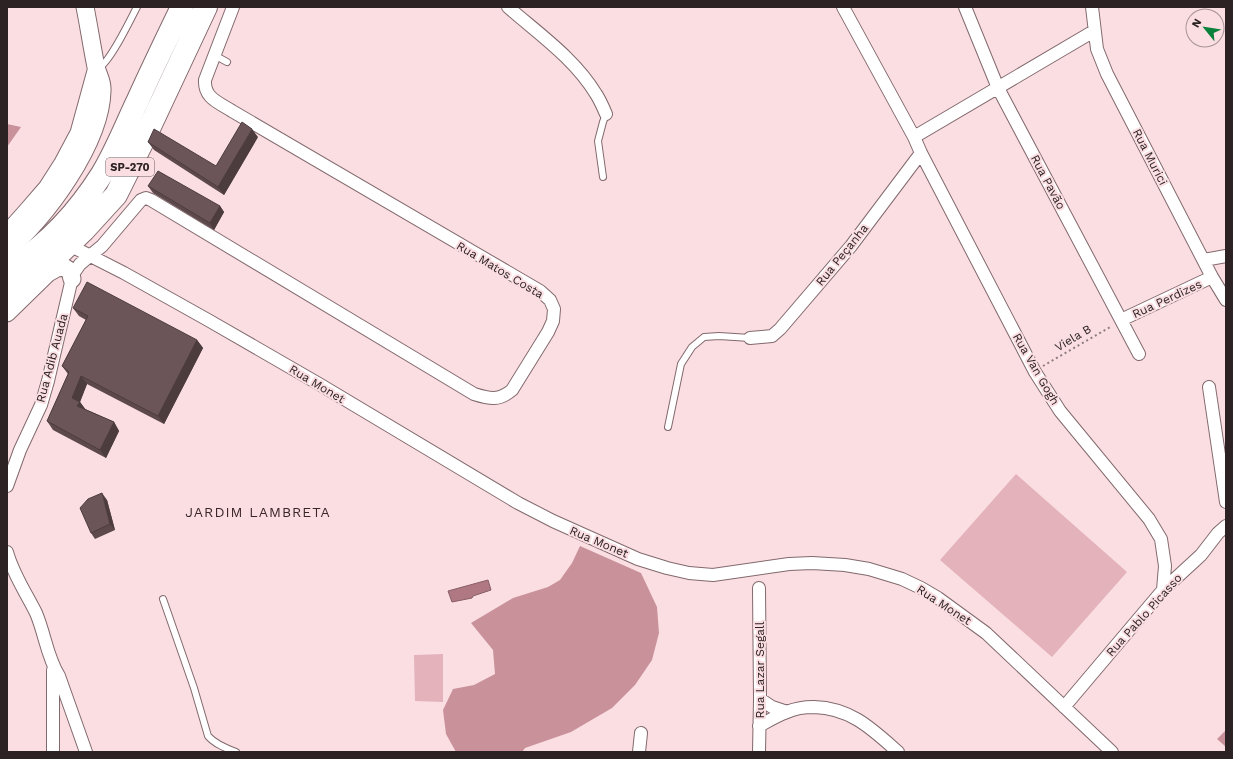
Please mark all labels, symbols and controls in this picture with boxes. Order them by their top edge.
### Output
north arrow [1185,8,1225,48]
text: N [1189,16,1204,30]
street label: Rua Murici [1130,126,1170,188]
street label: Rua Pavão [1028,152,1068,212]
road number: SP-270 [106,158,154,176]
street label: Rua Peçanha [813,221,871,289]
street label: Rua Matos Costa [454,239,546,302]
street label: Rua Perdizes [1130,277,1204,321]
street label: Rua Adib Auada [33,312,71,404]
street label: Viela B [1052,322,1094,354]
street label: Rua Van Gogh [1010,331,1062,407]
street label: Rua Monet [287,362,347,406]
district label: JARDIM LAMBRETA [185,504,331,520]
street label: Rua Monet [568,523,630,561]
street label: Rua Pablo Picasso [1103,571,1185,659]
street label: Rua Monet [914,582,974,628]
street label: Rua Lazar Segall [753,621,767,718]

